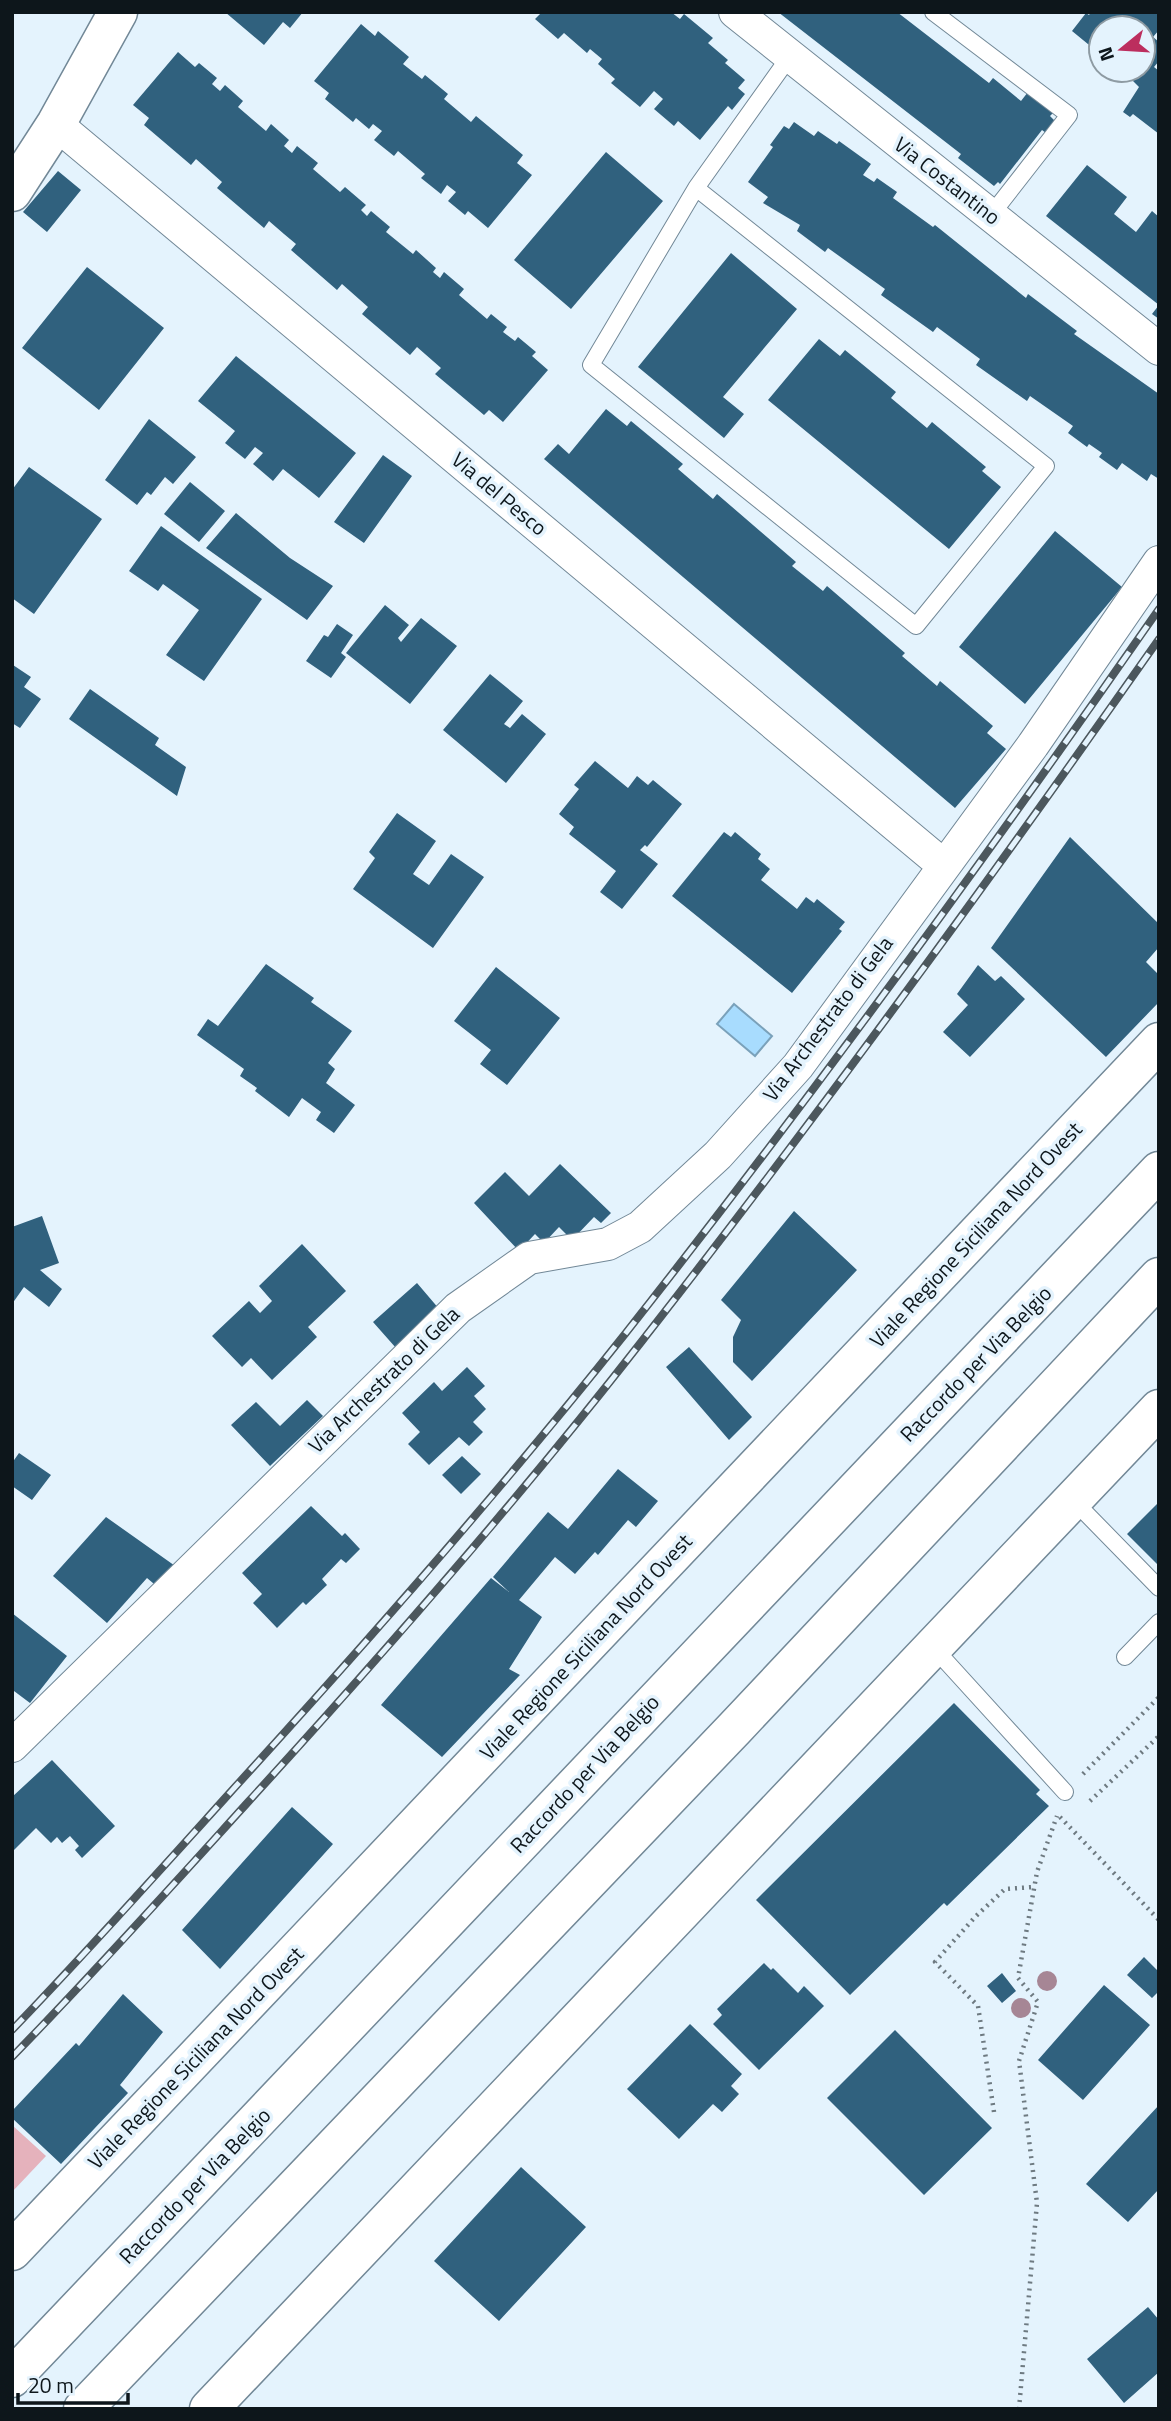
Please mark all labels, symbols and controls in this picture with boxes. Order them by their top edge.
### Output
north arrow [1087,14,1157,84]
text: N [1090,44,1121,65]
street label: Via Costantino [888,128,1008,232]
street label: Via del Pesco [445,444,554,543]
street label: Via Archestrato di Gela [754,929,900,1108]
street label: Viale Regione Siciliana Nord Ovest [862,1114,1089,1355]
street label: Raccordo per Via Belgio [892,1278,1059,1449]
street label: Via Archestrato di Gela [300,1298,467,1460]
street label: Viale Regione Siciliana Nord Ovest [472,1526,699,1767]
street label: Raccordo per Via Belgio [502,1687,666,1860]
street label: Viale Regione Siciliana Nord Ovest [80,1938,311,2176]
street label: Raccordo per Via Belgio [111,2100,278,2271]
scale bar [18,2362,128,2406]
text: 20 m [28,2369,74,2401]

